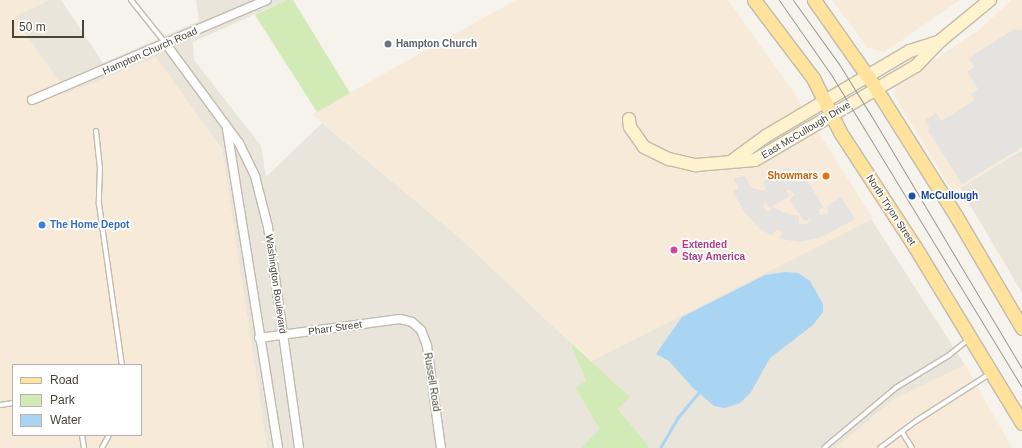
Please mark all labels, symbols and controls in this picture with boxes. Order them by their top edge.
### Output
scale bar [14,12,86,38]
text: 50 m [19,20,46,34]
street label: Hampton Church Road [101,25,199,77]
place label: Hampton Church [396,38,477,50]
marker: Hampton Church [383,39,393,49]
street label: East McCullough Drive [759,99,853,161]
place label: Showmars [767,170,818,182]
marker: Showmars [821,171,831,181]
street label: North Tryon Street [864,172,918,248]
marker: McCullough [906,190,918,202]
place label: McCullough [921,190,978,202]
place label: The Home Depot [50,219,129,231]
marker: The Home Depot [37,220,47,230]
street label: Washington Boulevard [263,234,289,334]
place label: Extended Stay America [682,238,745,262]
marker: Extended Stay America [669,245,679,255]
street label: Pharr Street [307,318,363,338]
street label: Russell Road [421,352,443,412]
legend [12,364,142,436]
text: Road [50,373,79,387]
text: Park [50,393,75,407]
text: Water [50,413,82,427]

